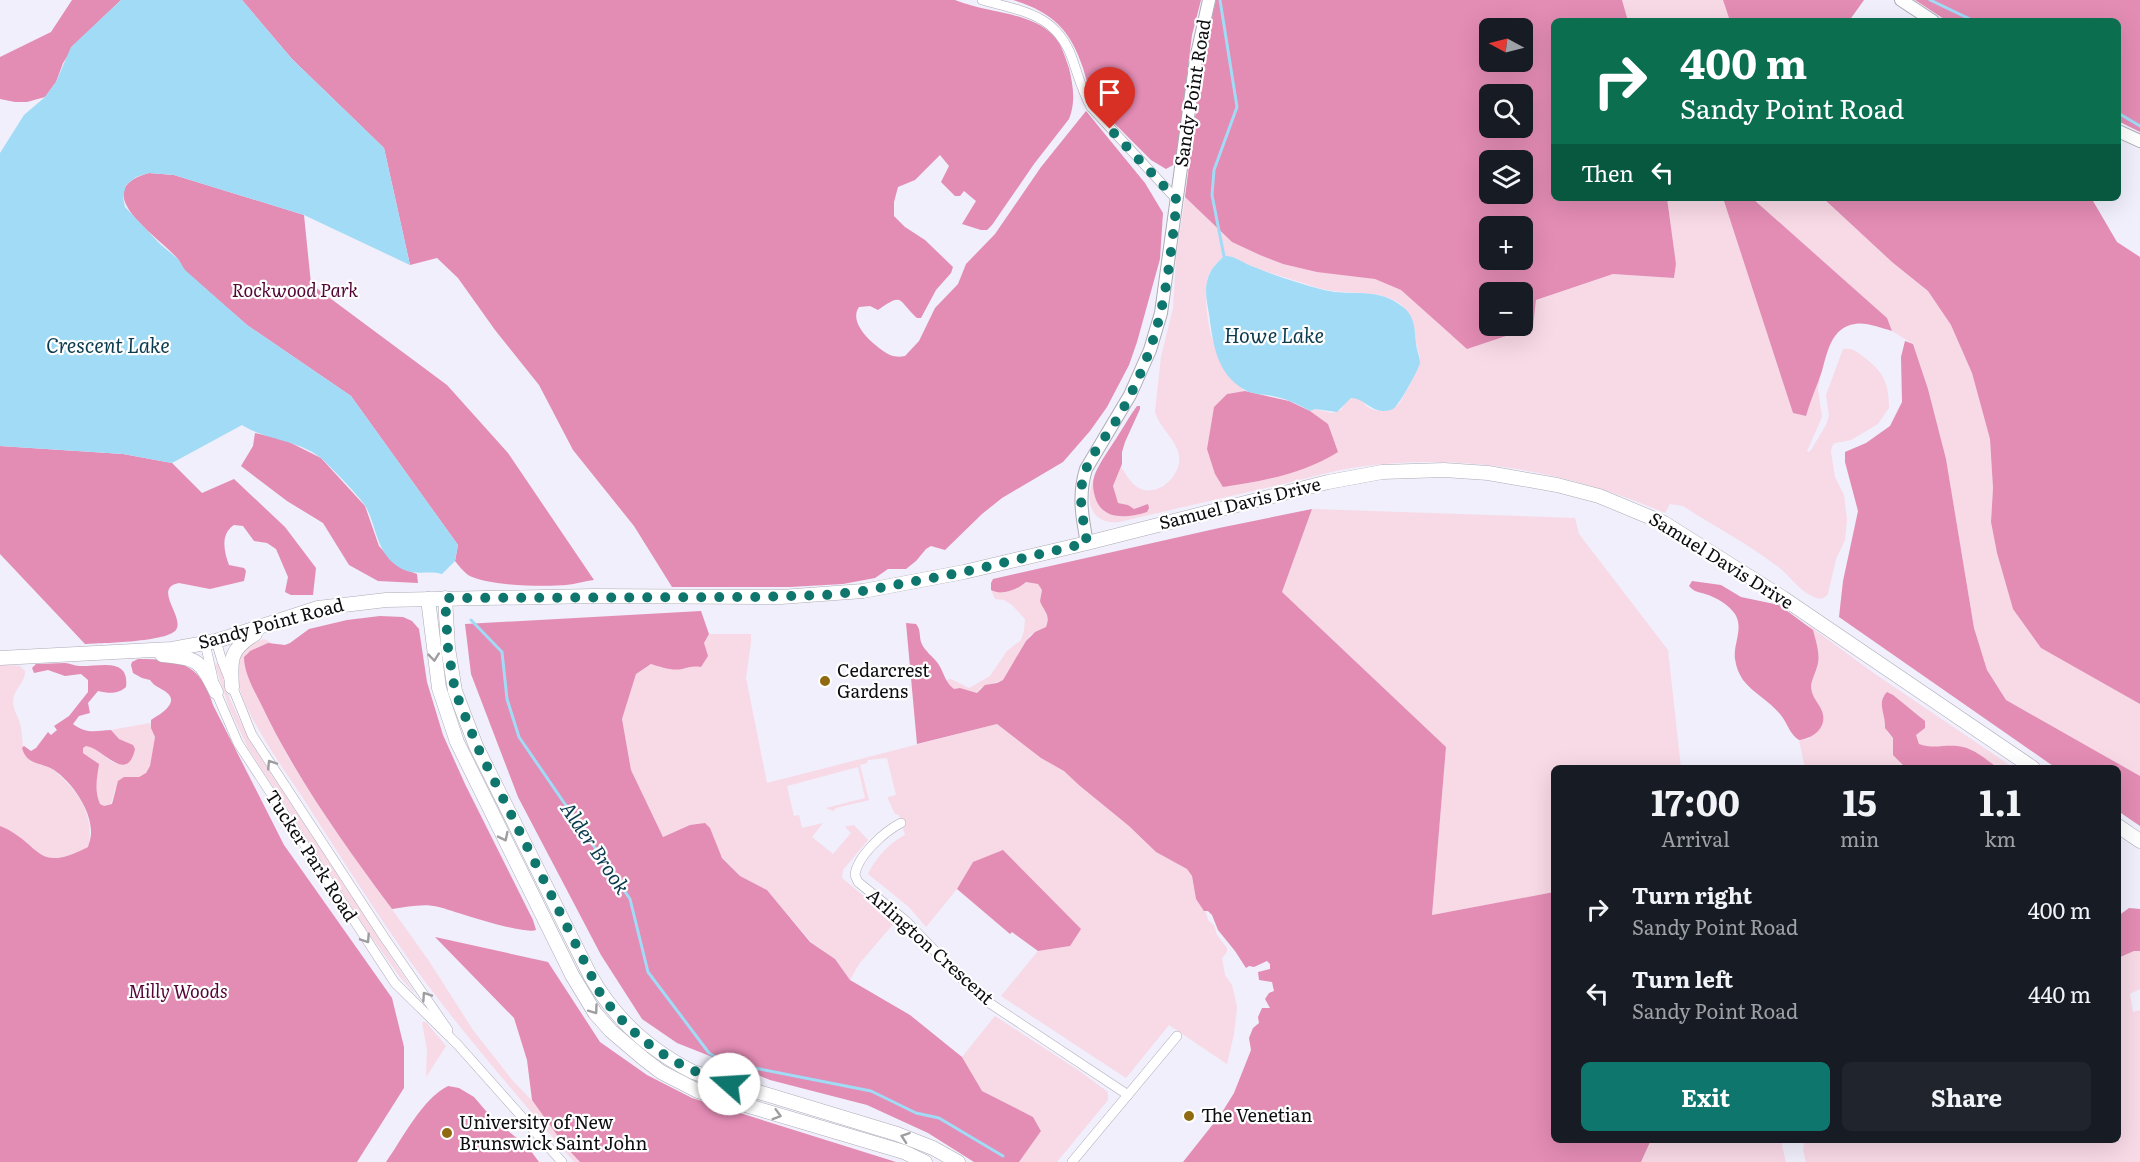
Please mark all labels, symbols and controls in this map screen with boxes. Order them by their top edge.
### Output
street label: Sandy Point Road [1166,17,1217,169]
north arrow [1479,18,1533,72]
map controls [1479,18,1533,336]
text: 400 m [1680,30,1807,92]
icon: right [1581,42,1659,120]
pin [1084,67,1135,129]
icon: arrive [1093,76,1126,109]
button: search [1479,84,1533,138]
text: Sandy Point Road [1680,87,1904,127]
button: layers [1479,150,1533,204]
text: Then [1581,156,1634,189]
icon: left [1646,156,1679,189]
button: + [1479,216,1533,270]
park label: Rockwood Park [232,276,358,303]
button: − [1479,282,1533,336]
water label: Howe Lake [1224,319,1324,349]
water label: Crescent Lake [46,329,170,359]
street label: Samuel Davis Drive [1156,469,1323,536]
street label: Samuel Davis Drive [1644,504,1799,615]
street label: Sandy Point Road [195,590,346,655]
one-way arrow [427,652,440,661]
place label: Cedarcrest Gardens [837,656,930,704]
marker: Cedarcrest Gardens [818,674,832,688]
one-way arrow [266,760,278,770]
text: 17:00 [1651,774,1740,827]
text: 15 [1842,774,1877,827]
text: 1.1 [1979,774,2021,827]
street label: Tucker Park Road [260,784,365,926]
water label: Alder Brook [555,795,639,899]
text: Arrival [1661,823,1730,853]
text: min [1840,823,1879,853]
text: km [1984,823,2016,853]
one-way arrow [497,831,508,842]
text: Turn right [1632,878,1752,911]
street label: Arlington Crescent [861,881,1001,1011]
icon: right [1581,893,1614,926]
text: 400 m [2028,893,2091,926]
text: Sandy Point Road [1632,911,1798,941]
one-way arrow [359,932,370,943]
text: Turn left [1632,962,1733,995]
park label: Milly Woods [128,977,228,1004]
icon: left [1581,977,1614,1010]
text: 440 m [2028,977,2091,1010]
one-way arrow [422,992,433,1003]
text: Sandy Point Road [1632,995,1798,1025]
one-way arrow [587,1003,598,1014]
position arrow [697,1052,761,1116]
button: Exit [1581,1062,1830,1131]
button: Share [1842,1062,2091,1131]
place label: The Venetian [1201,1101,1312,1128]
place label: University of New Brunswick Saint John [459,1108,647,1156]
one-way arrow [771,1108,782,1120]
marker: The Venetian [1182,1109,1196,1123]
marker: University of New Brunswick Saint John [440,1126,454,1140]
one-way arrow [900,1131,911,1144]

